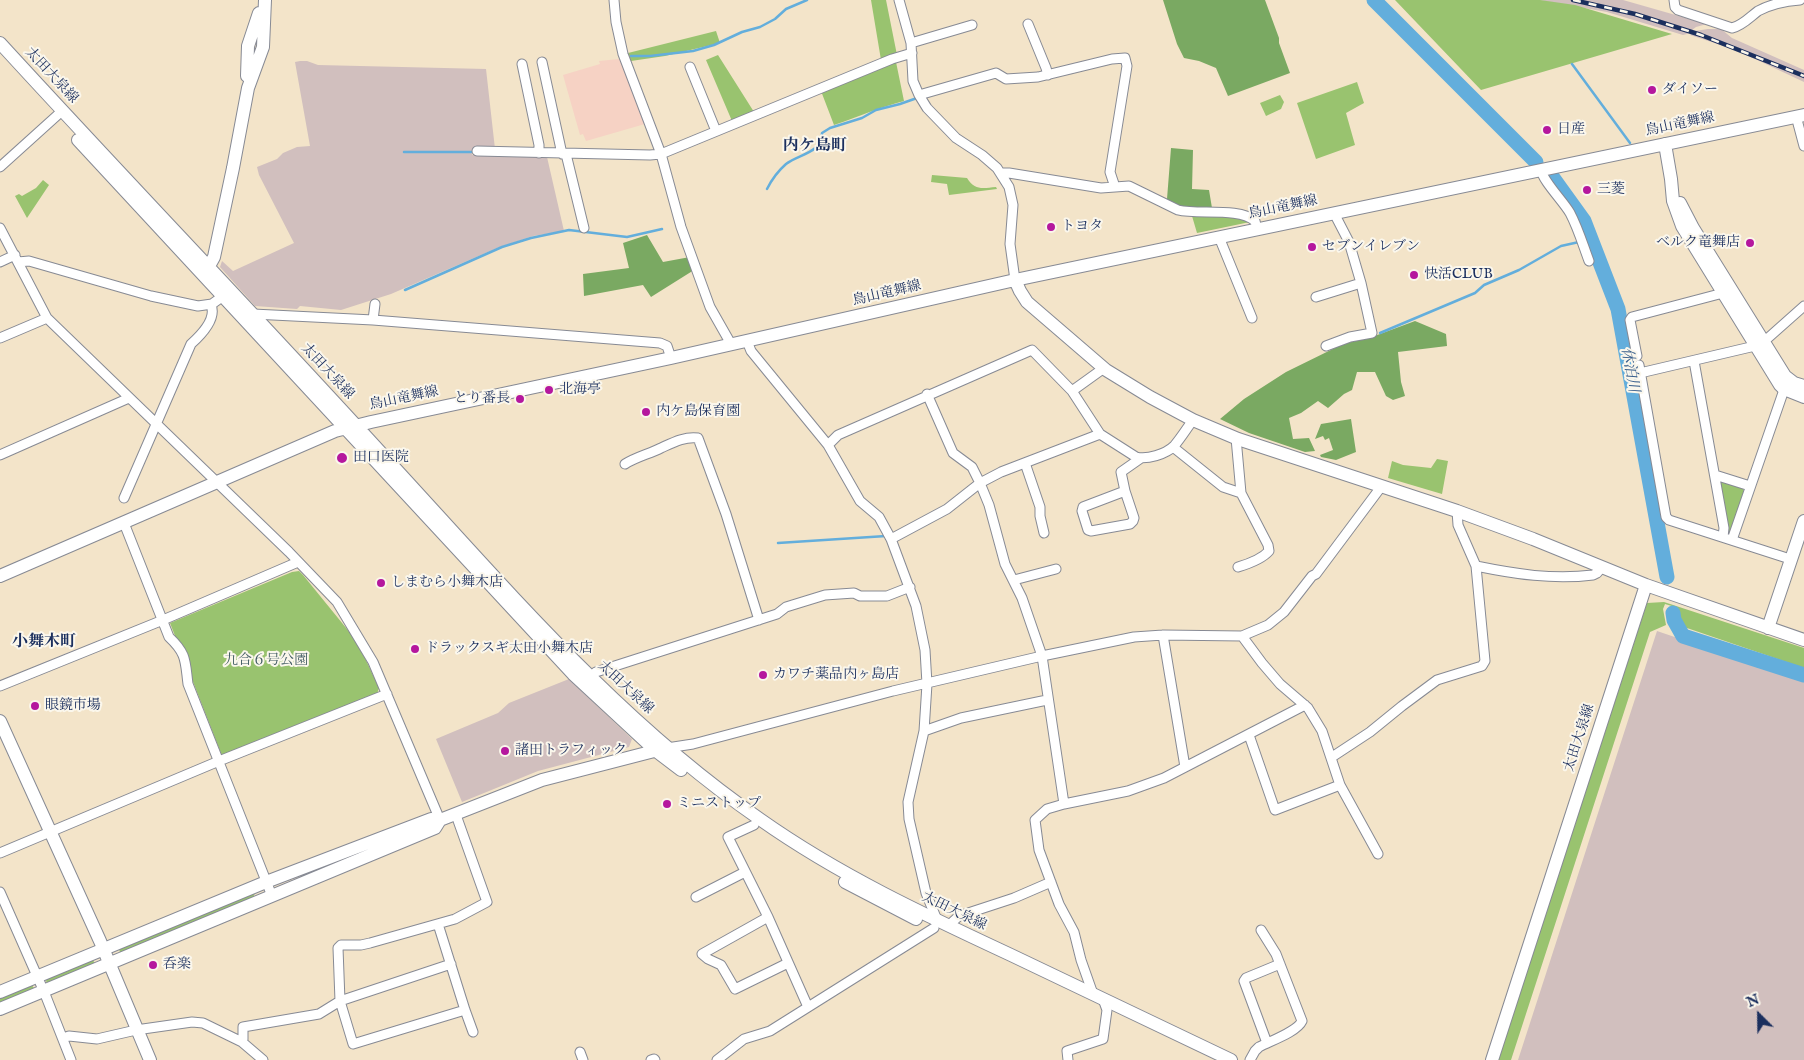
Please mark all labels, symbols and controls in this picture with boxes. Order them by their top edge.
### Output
street label: 太田大泉線 [21,45,81,107]
place label: ダイソー [1662,82,1718,98]
marker: ダイソー [1646,84,1658,96]
street label: 鳥山竜舞線 [1644,110,1716,140]
place label: 日産 [1557,122,1585,138]
marker: 日産 [1541,124,1553,136]
district label: 内ケ島町 [783,137,847,157]
place label: 三菱 [1597,182,1625,198]
marker: 三菱 [1581,184,1593,196]
street label: 鳥山竜舞線 [1247,193,1319,223]
place label: トヨタ [1061,219,1103,235]
marker: トヨタ [1045,221,1057,233]
place label: ベルク竜舞店 [1656,235,1740,251]
marker: ベルク竜舞店 [1744,237,1756,249]
place label: セブンイレブン [1322,239,1420,255]
marker: セブンイレブン [1306,241,1318,253]
place label: 快活CLUB [1424,267,1493,283]
marker: 快活CLUB [1408,269,1420,281]
street label: 鳥山竜舞線 [851,278,923,310]
street label: 太田大泉線 [297,341,357,403]
water label: 休泊川 [1616,346,1642,394]
place label: 北海亭 [559,382,601,398]
street label: 鳥山竜舞線 [368,384,440,414]
marker: 北海亭 [543,384,555,396]
place label: とり番長 [454,391,510,407]
marker: とり番長 [514,393,526,405]
place label: 内ケ島保育園 [656,404,740,420]
marker: 内ケ島保育園 [640,406,652,418]
place label: 田口医院 [353,450,409,466]
marker: 田口医院 [335,451,349,465]
place label: しまむら小舞木店 [391,575,503,591]
marker: しまむら小舞木店 [375,577,387,589]
district label: 小舞木町 [12,633,76,653]
place label: ドラックスギ太田小舞木店 [425,641,593,657]
marker: ドラックスギ太田小舞木店 [409,643,421,655]
park label: 九合６号公園 [224,653,308,669]
street label: 太田大泉線 [594,658,656,718]
place label: カワチ薬品内ヶ島店 [773,667,899,683]
marker: カワチ薬品内ヶ島店 [757,669,769,681]
place label: 眼鏡市場 [45,698,101,714]
marker: 眼鏡市場 [29,700,41,712]
street label: 太田大泉線 [1561,702,1599,774]
place label: 諸田トラフィック [515,743,627,759]
marker: 諸田トラフィック [499,745,511,757]
place label: ミニストップ [677,796,761,812]
marker: ミニストップ [661,798,673,810]
street label: 太田大泉線 [919,889,989,935]
place label: 呑楽 [163,957,191,973]
marker: 呑楽 [147,959,159,971]
north arrow [1734,990,1784,1040]
text: N [1744,991,1762,1012]

